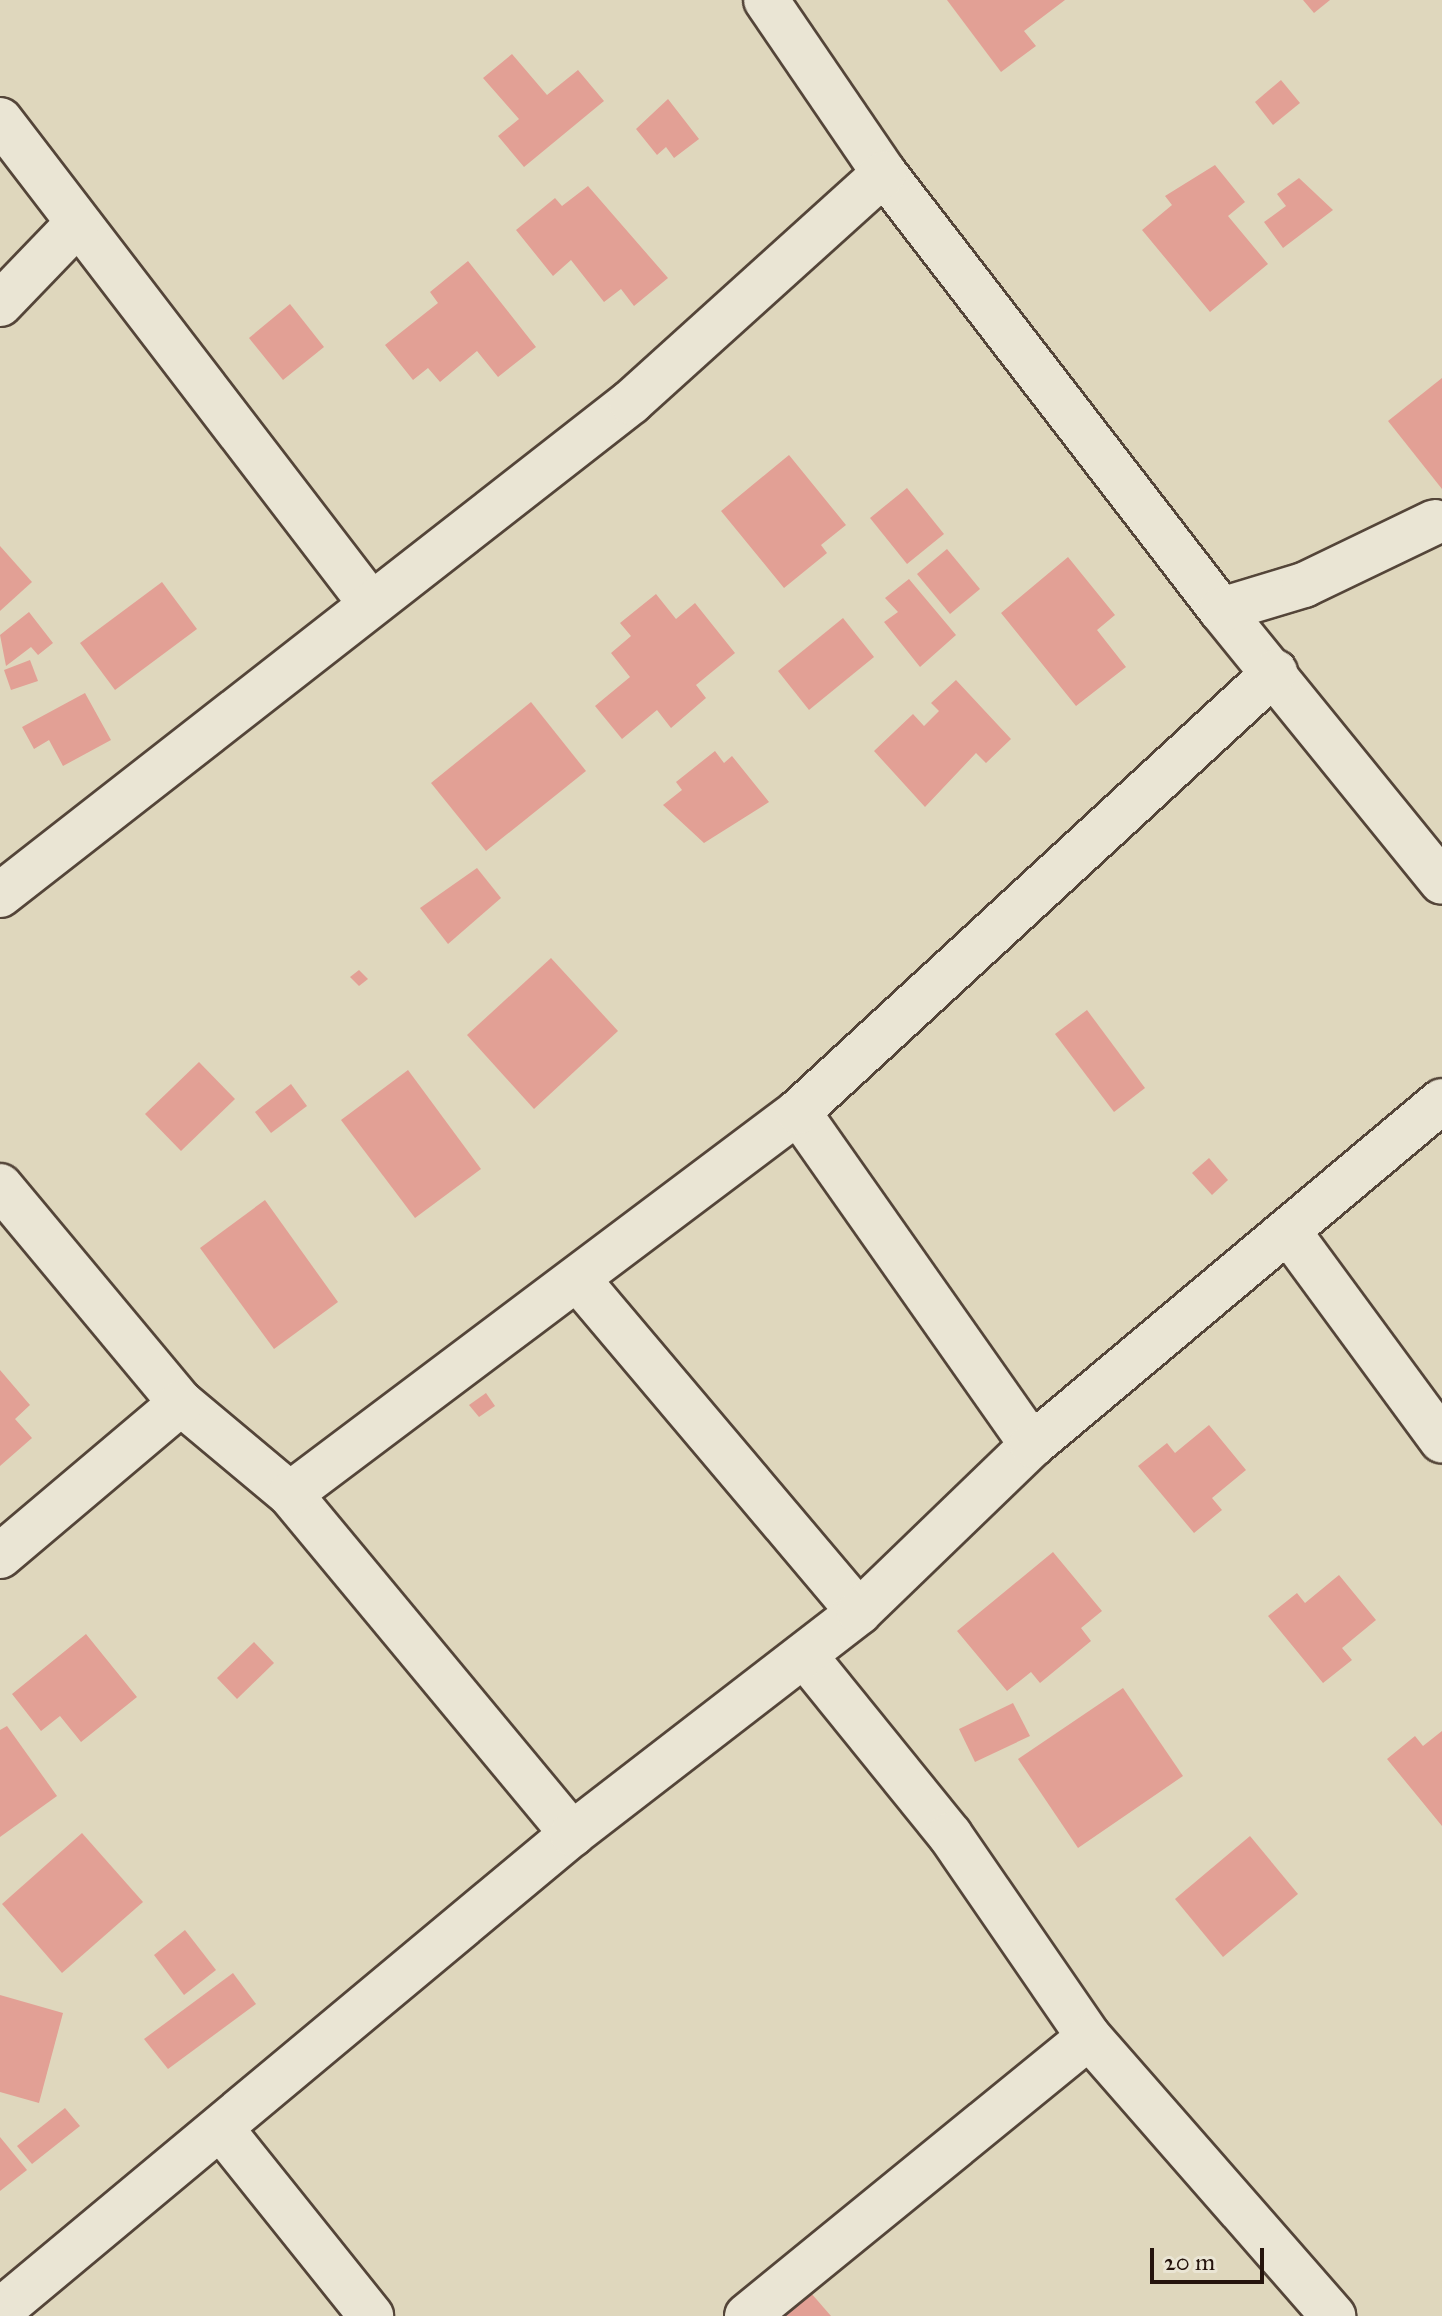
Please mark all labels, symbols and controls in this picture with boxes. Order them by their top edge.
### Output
scale bar [1154,2232,1268,2282]
text: 20 m [1164,2247,1215,2277]

